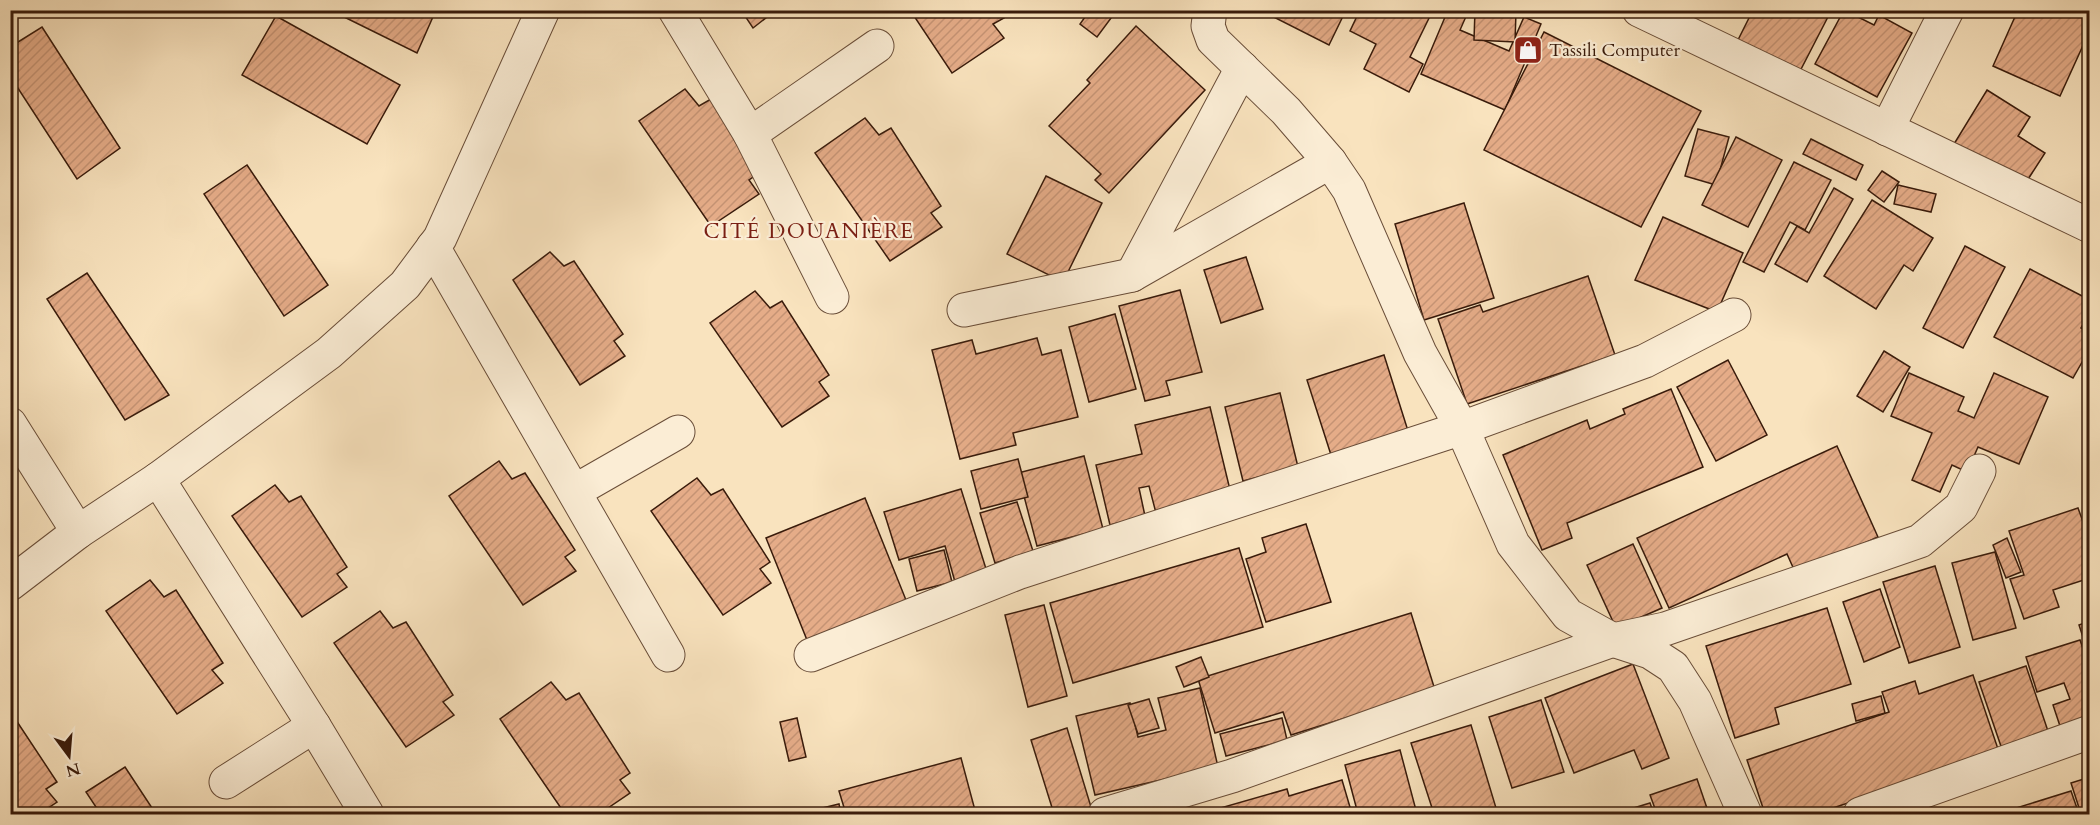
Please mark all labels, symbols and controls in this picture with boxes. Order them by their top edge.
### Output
shop icon: Tassili Computer [1512,34,1544,66]
place label: Tassili Computer [1549,38,1681,63]
district label: CITÉ DOUANIÈRE [703,217,915,246]
north arrow [39,726,99,786]
text: N [63,757,83,782]

